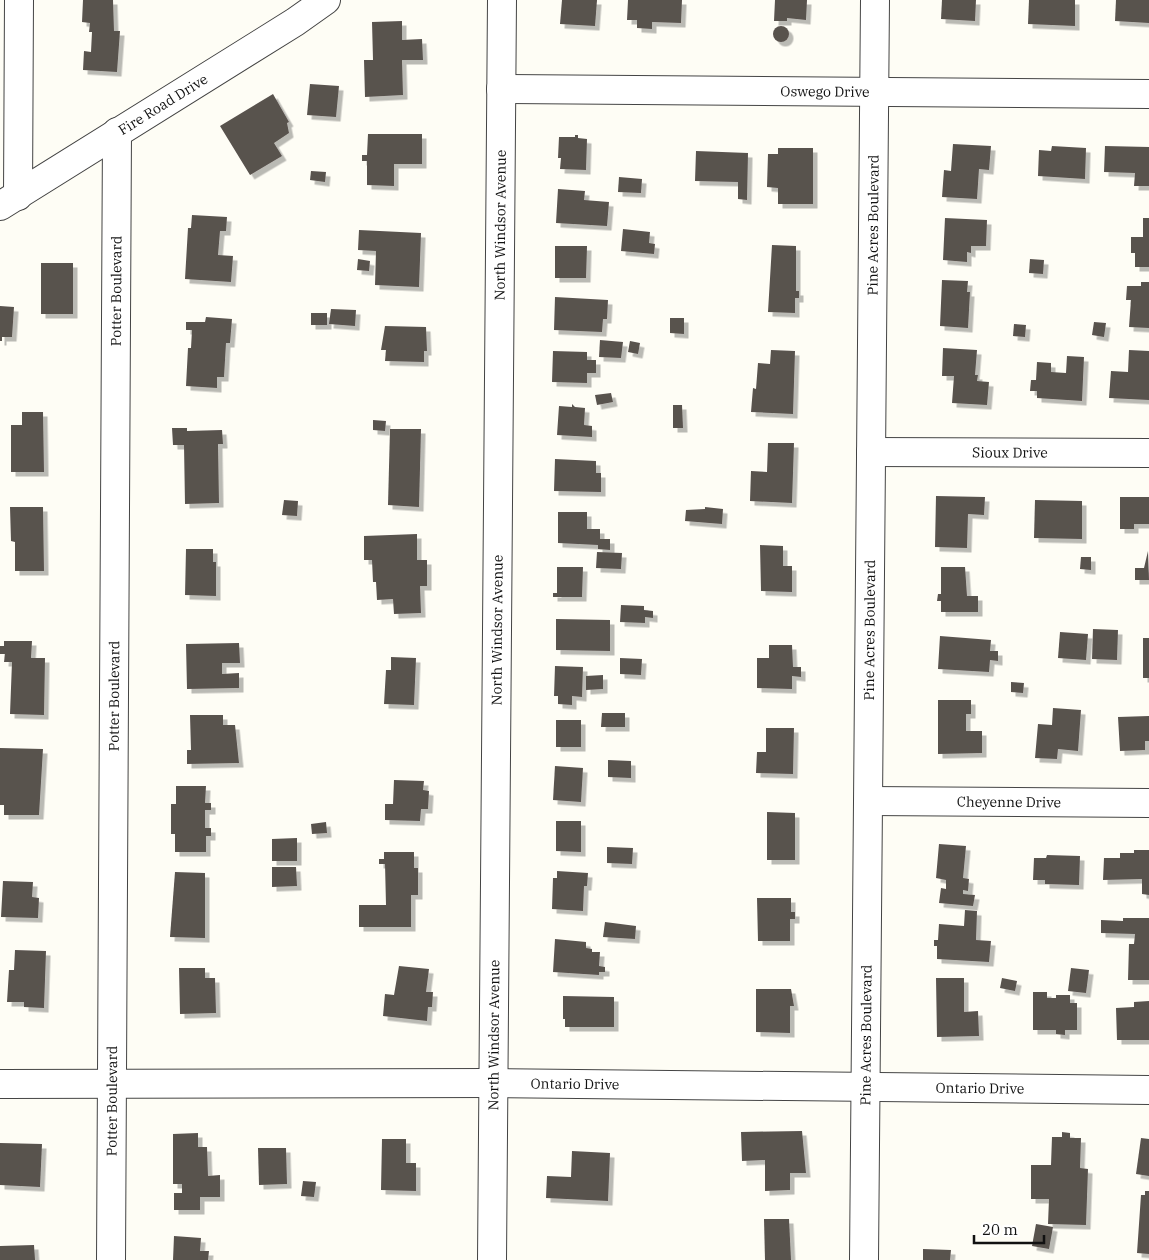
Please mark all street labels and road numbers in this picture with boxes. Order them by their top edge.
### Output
street label: Fire Road Drive [115,70,211,139]
street label: Oswego Drive [780,82,870,101]
street label: North Windsor Avenue [491,150,510,300]
street label: Pine Acres Boulevard [863,154,883,296]
street label: Potter Boulevard [107,235,125,346]
street label: Sioux Drive [972,443,1048,462]
street label: North Windsor Avenue [487,555,507,705]
street label: Pine Acres Boulevard [860,559,879,701]
street label: Potter Boulevard [105,640,123,751]
street label: Cheyenne Drive [957,793,1061,811]
street label: North Windsor Avenue [484,960,503,1110]
street label: Pine Acres Boulevard [856,964,876,1106]
street label: Potter Boulevard [103,1045,121,1156]
street label: Ontario Drive [531,1074,619,1093]
street label: Ontario Drive [936,1079,1024,1098]

